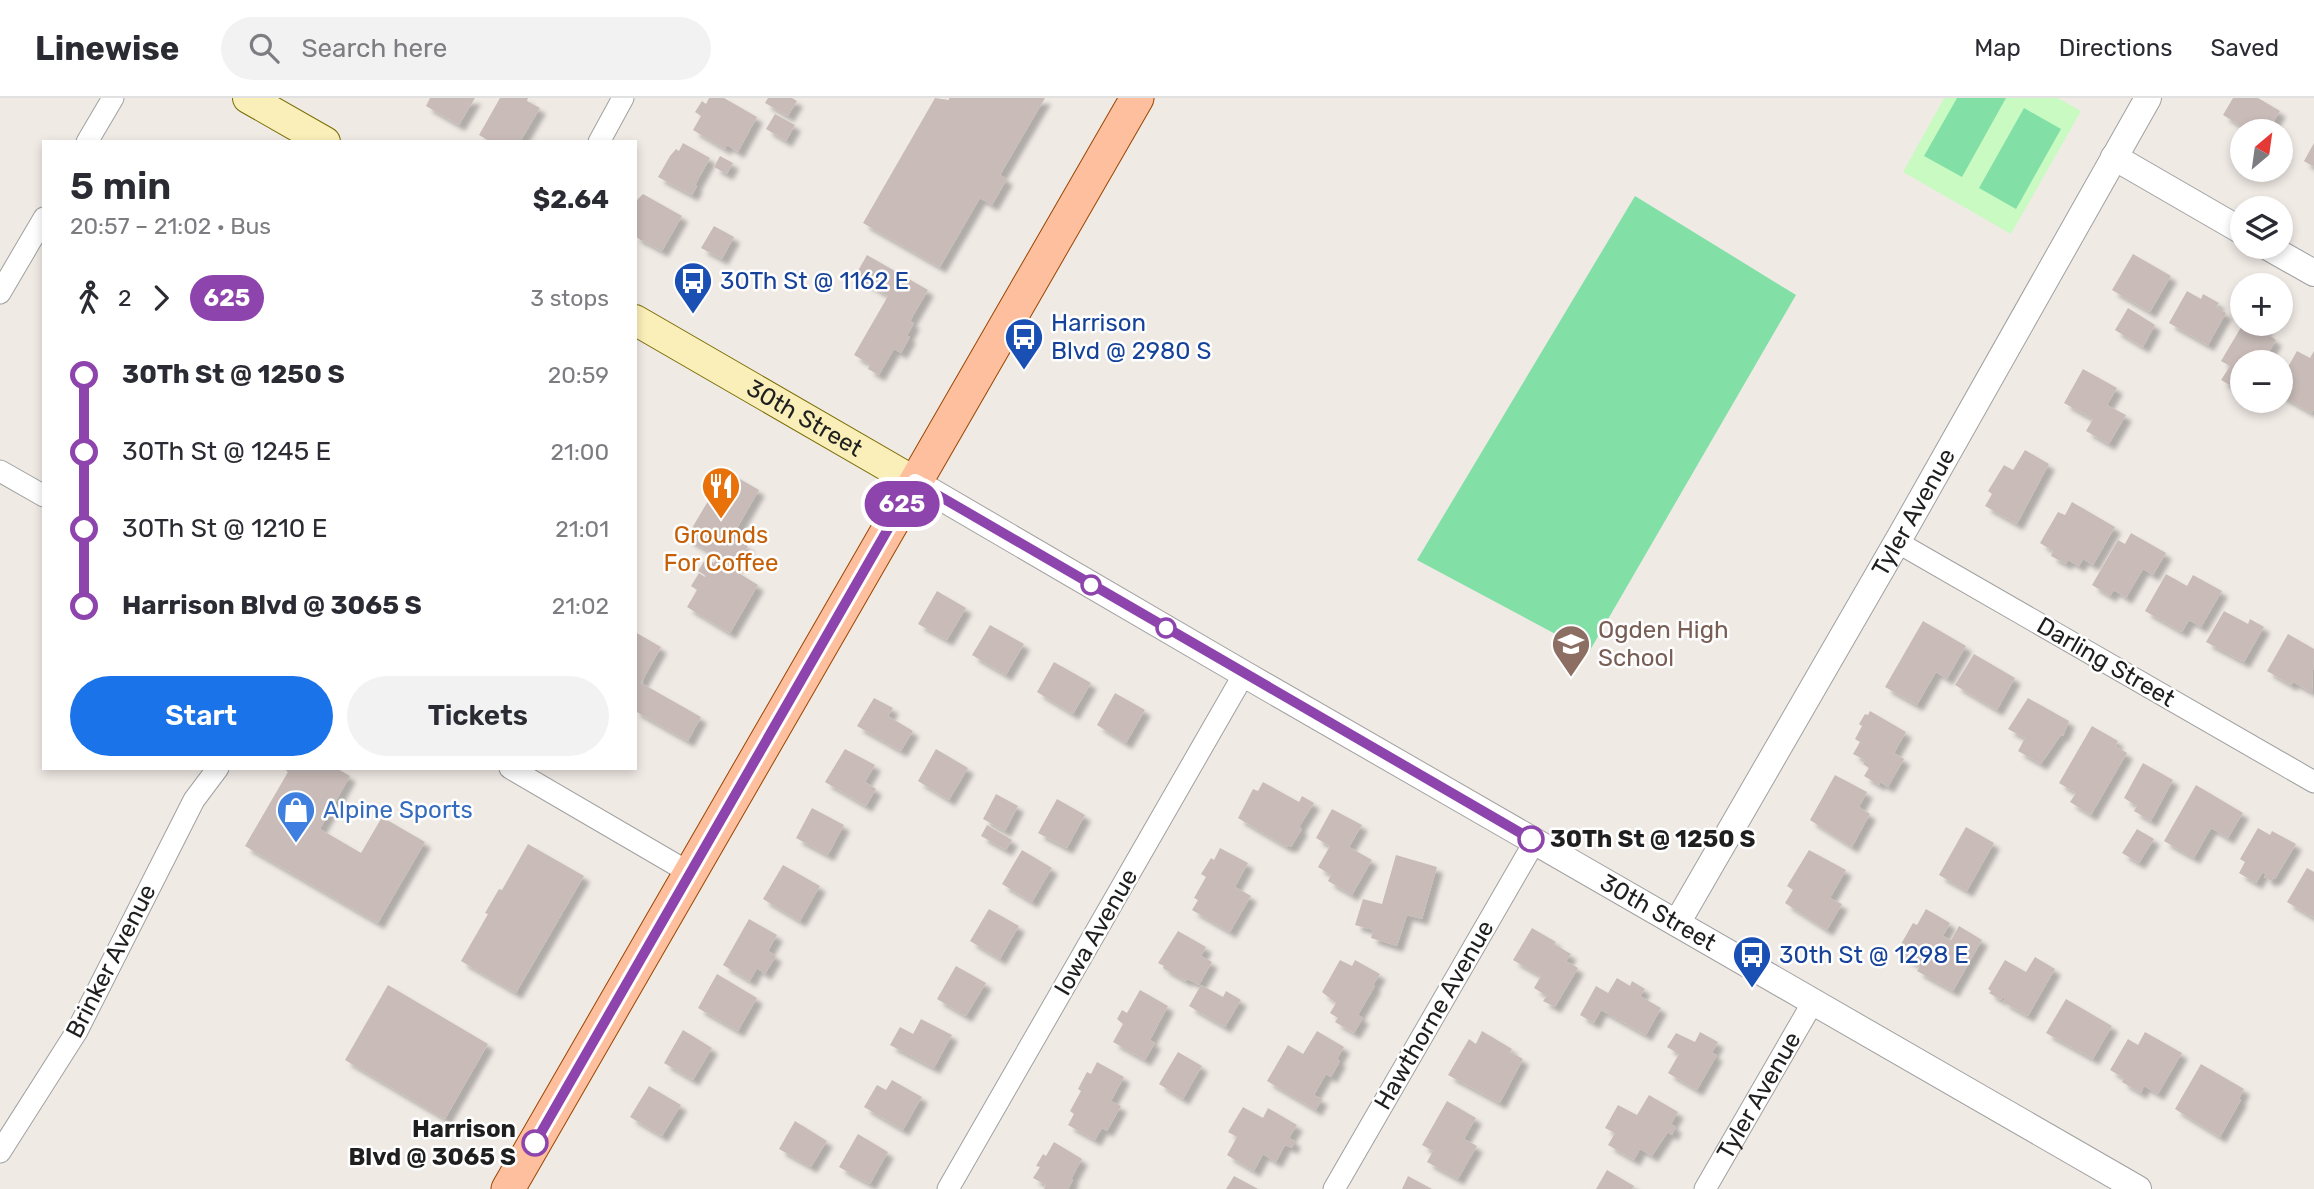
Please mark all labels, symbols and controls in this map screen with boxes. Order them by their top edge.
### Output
search box [221,17,711,80]
text: Linewise [35,29,179,68]
icon: search [245,29,283,67]
text: Search here [301,33,447,64]
text: Map [1974,34,2021,62]
text: Directions [2059,34,2172,62]
text: Saved [2210,34,2279,62]
north arrow [2230,119,2292,182]
map controls [2230,119,2293,413]
text: 5 min [70,163,171,209]
text: $2.64 [533,184,609,215]
button: layers [2230,196,2293,259]
text: 20:57 – 21:02 · Bus [70,212,271,240]
bus stop icon: 30Th St @ 1162 E [672,260,714,315]
place label: 30Th St @ 1162 E [720,267,909,295]
button: + [2230,273,2293,336]
icon: walk [70,279,108,317]
icon: forward [142,279,180,317]
text: 2 [118,284,132,312]
text: 625 [204,284,250,312]
text: 3 stops [530,284,609,312]
place label: Harrison Blvd @ 2980 S [1051,309,1211,365]
bus stop icon: Harrison Blvd @ 2980 S [1003,316,1045,371]
button: − [2230,350,2293,413]
text: 30Th St @ 1250 S [122,359,345,390]
text: 20:59 [548,361,609,389]
street label: 30th Street [742,374,868,463]
text: 30Th St @ 1245 E [122,436,331,467]
text: 21:00 [551,438,609,466]
street label: Tyler Avenue [1866,444,1961,581]
restaurant icon: Grounds For Coffee [700,465,742,520]
line badge: 625 [862,481,942,527]
text: 625 [879,490,925,518]
text: 30Th St @ 1210 E [122,513,328,544]
text: 21:01 [555,515,609,543]
place label: Grounds For Coffee [664,521,778,577]
unlabelled marker [1081,575,1101,595]
text: Harrison Blvd @ 3065 S [122,590,422,621]
text: 21:02 [552,592,609,620]
street label: Darling Street [2032,611,2180,713]
place label: Ogden High School [1598,616,1729,672]
unlabelled marker [1156,618,1176,638]
school or university icon: Ogden High School [1550,623,1592,678]
button: Start [70,676,333,756]
button: Tickets [347,676,609,756]
shop icon: Alpine Sports [275,789,317,844]
place label: Alpine Sports [323,796,473,824]
place label: 30Th St @ 1250 S [1550,825,1756,853]
marker: 30Th St @ 1250 S [1518,826,1544,852]
street label: Iowa Avenue [1049,864,1143,1000]
street label: 30th Street [1595,868,1721,957]
street label: Brinker Avenue [60,880,162,1042]
street label: Hawthorne Avenue [1368,915,1500,1115]
bus stop icon: 30th St @ 1298 E [1731,934,1773,989]
place label: 30th St @ 1298 E [1779,941,1969,969]
street label: Tyler Avenue [1711,1027,1807,1164]
place label: Harrison Blvd @ 3065 S [348,1115,516,1171]
marker: Harrison Blvd @ 3065 S [522,1130,548,1156]

